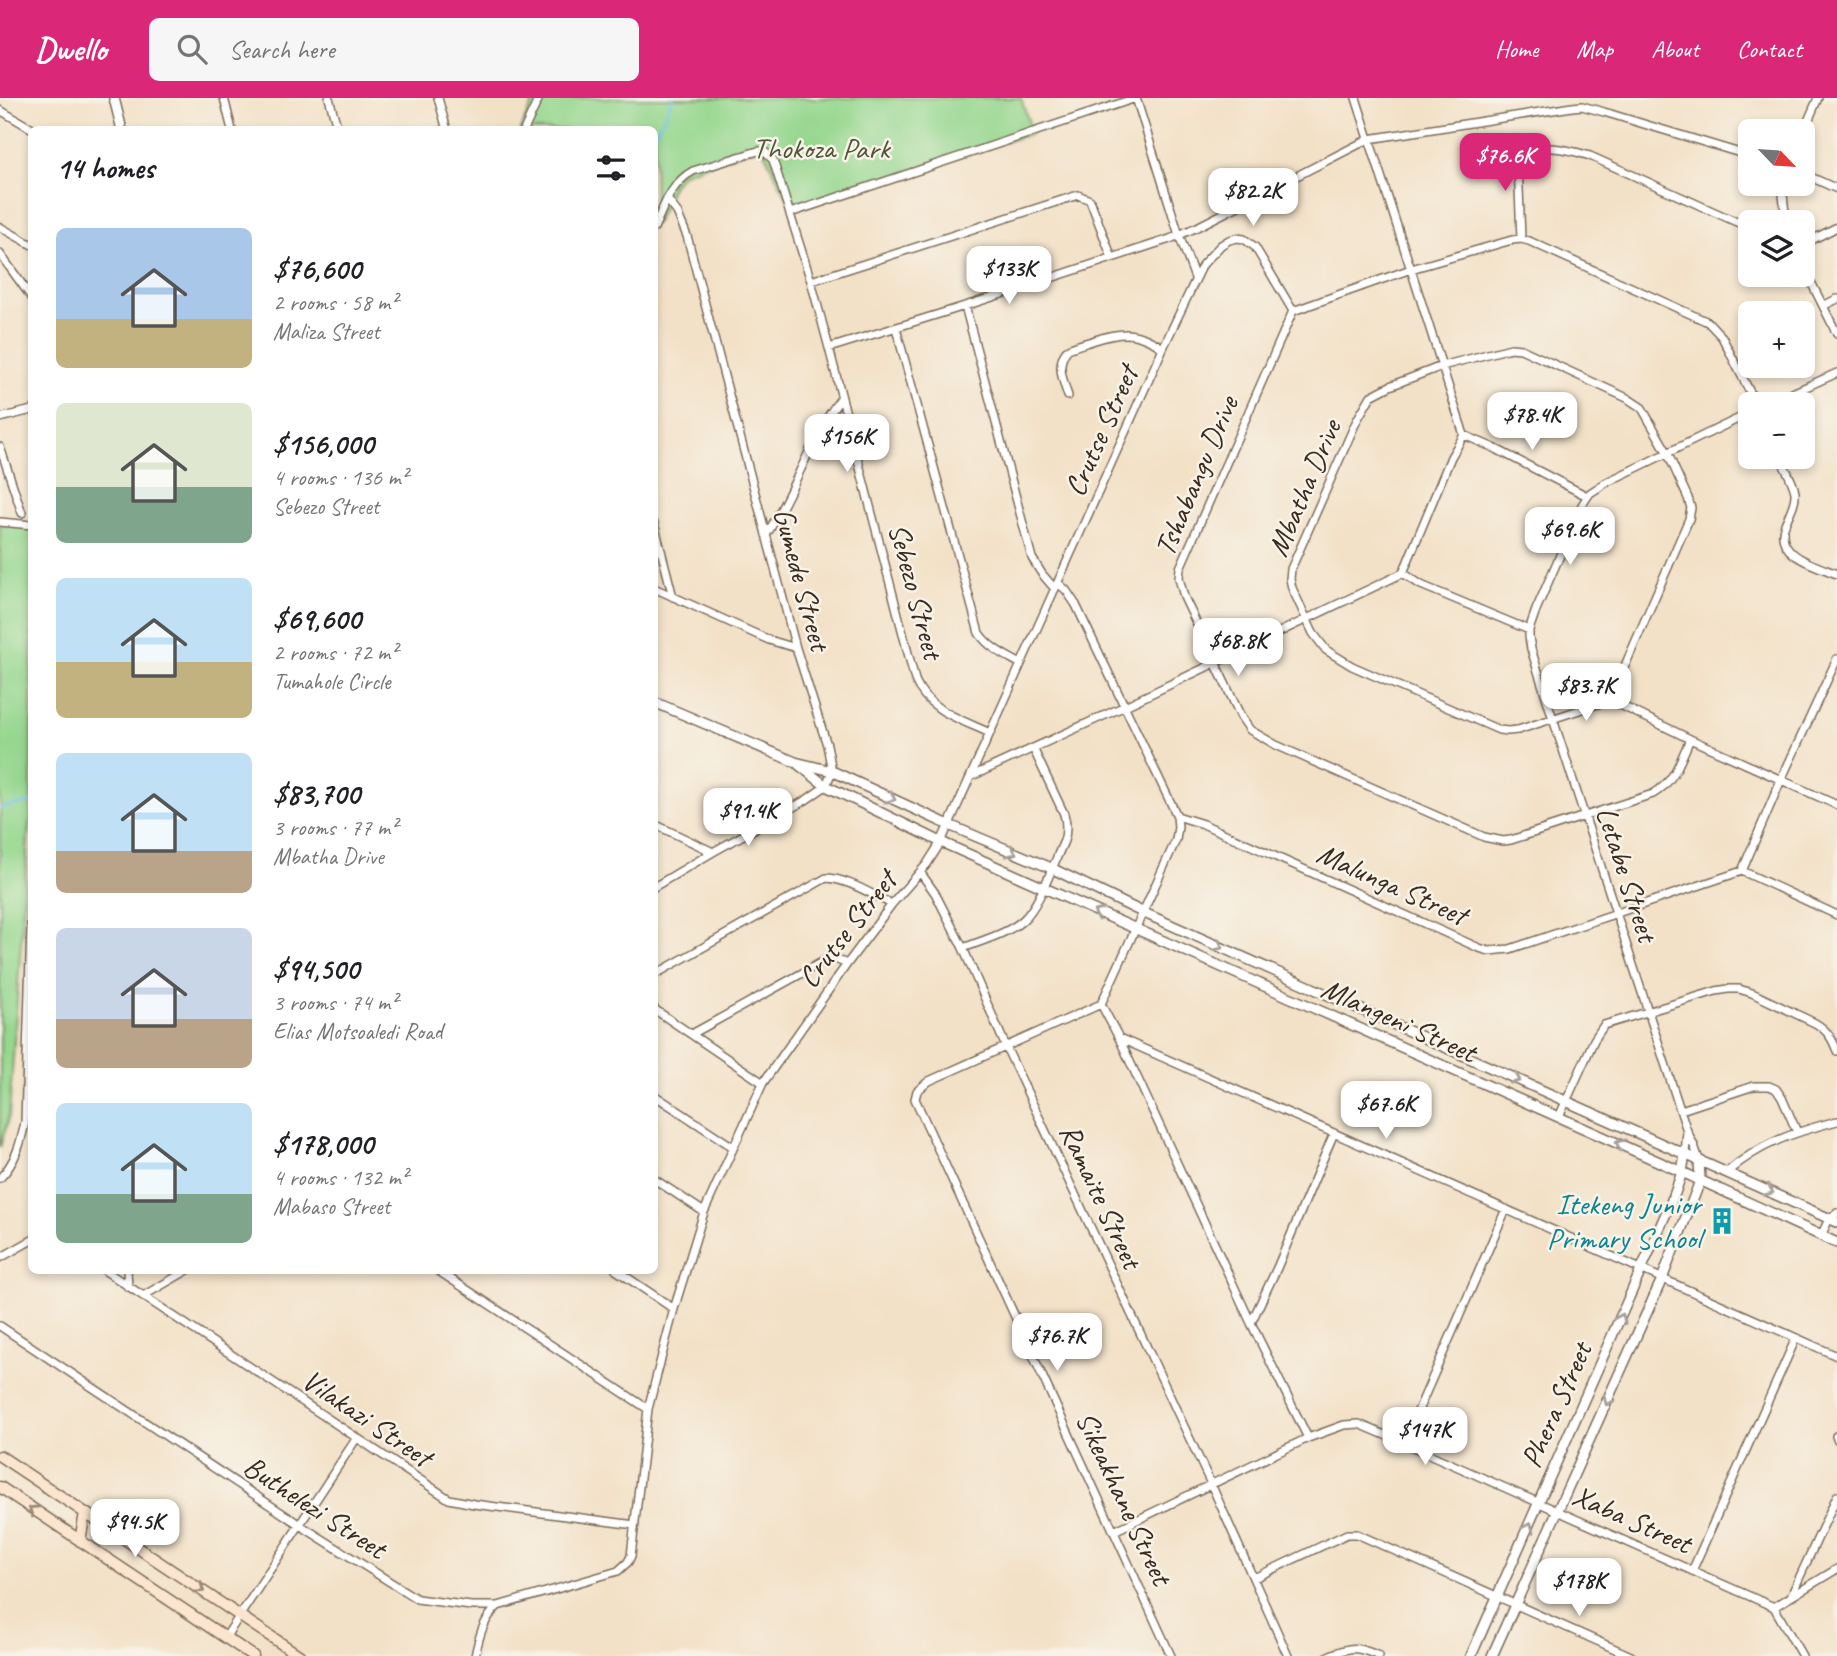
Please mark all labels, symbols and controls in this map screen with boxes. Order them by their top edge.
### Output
search box [149,18,639,81]
text: Dwello [35,28,107,70]
icon: search [173,30,211,68]
text: Search here [229,33,335,66]
text: Home [1495,34,1538,64]
text: Map [1576,34,1613,64]
text: About [1651,34,1699,64]
text: Contact [1737,34,1802,64]
north arrow [1738,119,1815,196]
map controls [1738,119,1815,469]
park label: Thokoza Park [753,129,892,167]
pin: $76.6K [1448,134,1562,193]
text: $76.6K [1476,141,1534,170]
text: 14 homes [56,149,154,187]
icon: filters [592,149,630,187]
pin: $82.2K [1196,169,1310,228]
text: $82.2K [1224,176,1282,205]
button: layers [1738,210,1815,287]
pin: $133K [960,246,1058,306]
text: $76,600 [273,250,361,288]
text: $133K [982,254,1036,283]
icon: home [112,256,196,340]
text: 2 rooms · 58 m² [273,288,397,317]
button: + [1738,301,1815,378]
text: Maliza Street [273,317,380,346]
street label: Crutse Street [1055,356,1148,502]
street label: Tshabangu Drive [1145,388,1248,561]
pin: $78.4K [1475,392,1589,452]
button: − [1738,392,1815,469]
text: $78.4K [1503,400,1561,429]
street label: Mbatha Drive [1258,412,1351,562]
pin: $156K [798,414,896,474]
text: $156K [820,422,874,451]
text: $156,000 [273,425,374,463]
icon: home [112,431,196,515]
text: 4 rooms · 136 m² [273,463,408,492]
text: Sebezo Street [273,492,379,521]
street label: Gumede Street [765,504,840,657]
pin: $69.6K [1513,508,1627,567]
text: $69.6K [1541,515,1599,544]
street label: Sebezo Street [880,519,953,666]
text: $69,600 [273,600,361,638]
icon: home [112,606,196,690]
pin: $68.8K [1181,618,1295,678]
text: $68.8K [1209,626,1267,655]
text: 2 rooms · 72 m² [273,638,397,667]
pin: $83.7K [1529,664,1643,723]
text: Tumahole Circle [273,667,390,696]
text: $83.7K [1557,671,1615,700]
text: $83,700 [273,775,360,813]
icon: home [112,781,196,865]
pin: $91.4K [691,788,805,848]
one-way arrow [884,790,896,804]
text: $91.4K [719,796,777,825]
street label: Letabe Street [1587,802,1668,949]
text: 3 rooms · 77 m² [273,813,397,842]
street label: Malunga Street [1311,834,1476,936]
text: Mbatha Drive [273,842,384,871]
one-way arrow [1005,843,1017,857]
street label: Crutse Street [789,860,907,995]
one-way arrow [1093,907,1105,921]
one-way arrow [1212,938,1224,952]
text: $94,500 [273,950,359,988]
icon: home [112,956,196,1040]
street label: Mlangeni Street [1316,969,1485,1072]
text: 3 rooms · 74 m² [273,988,397,1017]
text: Elias Motsoaledi Road [273,1017,442,1046]
one-way arrow [1509,1071,1522,1085]
pin: $67.6K [1329,1082,1443,1141]
text: $67.6K [1357,1089,1415,1118]
street label: Ramaite Street [1051,1118,1152,1277]
text: $178,000 [273,1125,373,1163]
icon: home [112,1131,196,1215]
one-way arrow [1615,1138,1627,1152]
text: 4 rooms · 132 m² [273,1163,408,1192]
one-way arrow [1762,1183,1774,1197]
place label: Itekeng Junior Primary School [1547,1185,1706,1257]
text: Mabaso Street [273,1192,390,1221]
building icon: Itekeng Junior Primary School [1707,1206,1737,1236]
one-way arrow [1613,1313,1627,1326]
pin: $76.7K [1000,1314,1114,1373]
text: $76.7K [1028,1321,1086,1350]
street label: Phera Street [1512,1334,1602,1473]
street label: Vilakazi Street [295,1361,442,1477]
one-way arrow [1602,1394,1616,1406]
street label: Sikeakhane Street [1067,1405,1182,1593]
pin: $147K [1376,1408,1474,1467]
text: $147K [1399,1415,1452,1444]
street label: Buthelezi Street [237,1447,396,1569]
street label: Xaba Street [1567,1476,1700,1563]
pin: $94.5K [78,1500,192,1559]
one-way arrow [28,1505,41,1518]
text: $94.5K [107,1507,164,1536]
one-way arrow [1521,1521,1535,1534]
pin: $178K [1530,1558,1628,1618]
text: $178K [1553,1566,1606,1595]
one-way arrow [192,1581,205,1593]

